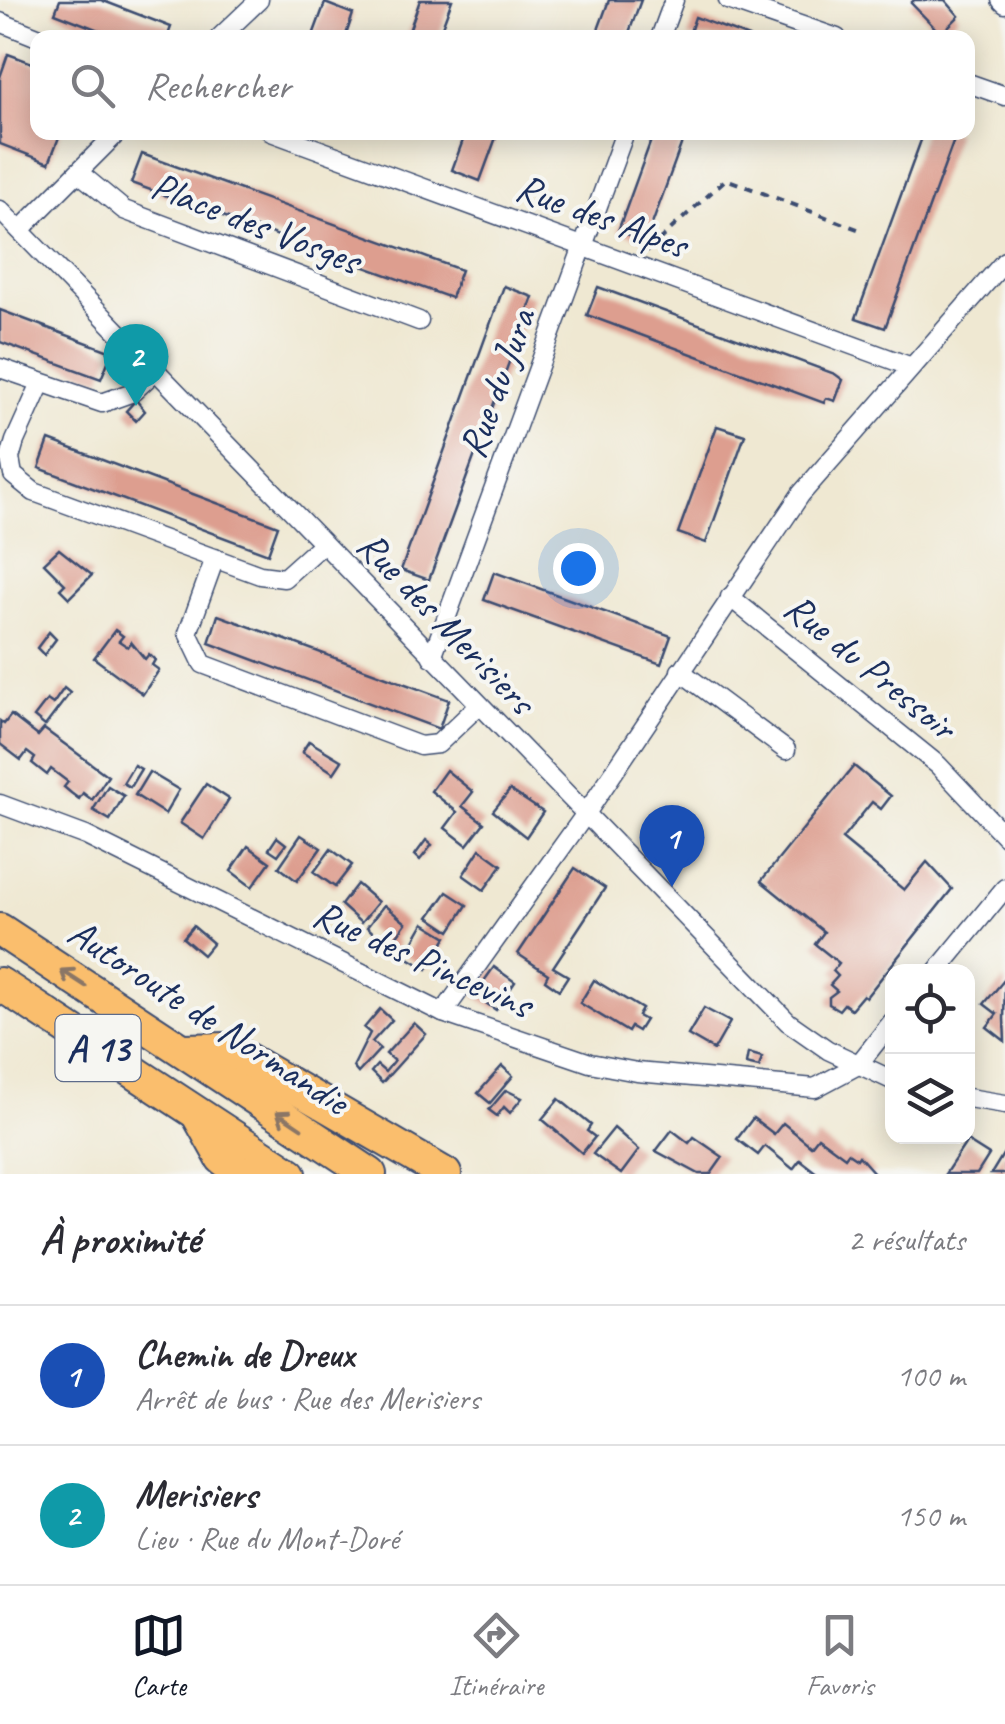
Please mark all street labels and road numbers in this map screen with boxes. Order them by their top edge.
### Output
street label: Place des Vosges [144,160,370,287]
street label: Rue des Alpes [509,162,697,271]
street label: Rue du Jura [447,299,548,465]
street label: Rue des Merisiers [346,521,548,727]
street label: Rue du Pressoir [774,582,969,753]
street label: Rue des Pincevins [306,889,543,1031]
street label: Autoroute de Normandie [59,907,361,1128]
road number: A 13 [56,1015,140,1081]

